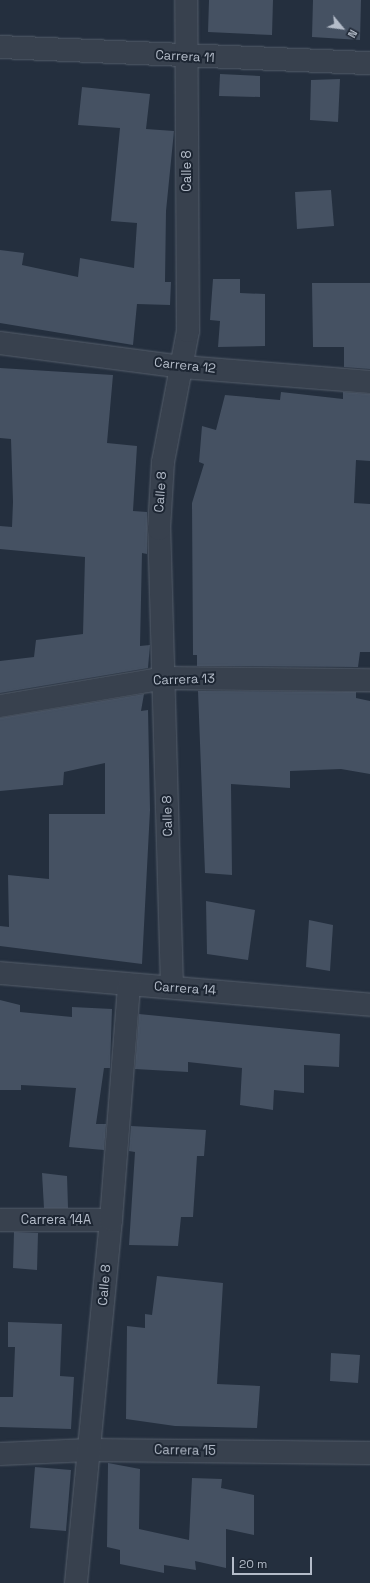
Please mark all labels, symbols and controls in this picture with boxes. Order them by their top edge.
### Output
north arrow [322,8,362,48]
text: N [345,27,360,40]
street label: Carrera 11 [155,48,215,66]
street label: Calle 8 [179,150,195,192]
street label: Carrera 12 [153,355,217,377]
street label: Calle 8 [152,471,170,513]
street label: Carrera 13 [153,671,215,689]
street label: Calle 8 [160,795,176,837]
street label: Carrera 14 [153,979,217,999]
street label: Carrera 14A [21,1212,91,1228]
street label: Calle 8 [95,1264,115,1306]
street label: Carrera 15 [154,1443,216,1459]
scale bar [234,1549,314,1575]
text: 20 m [239,1556,267,1572]

